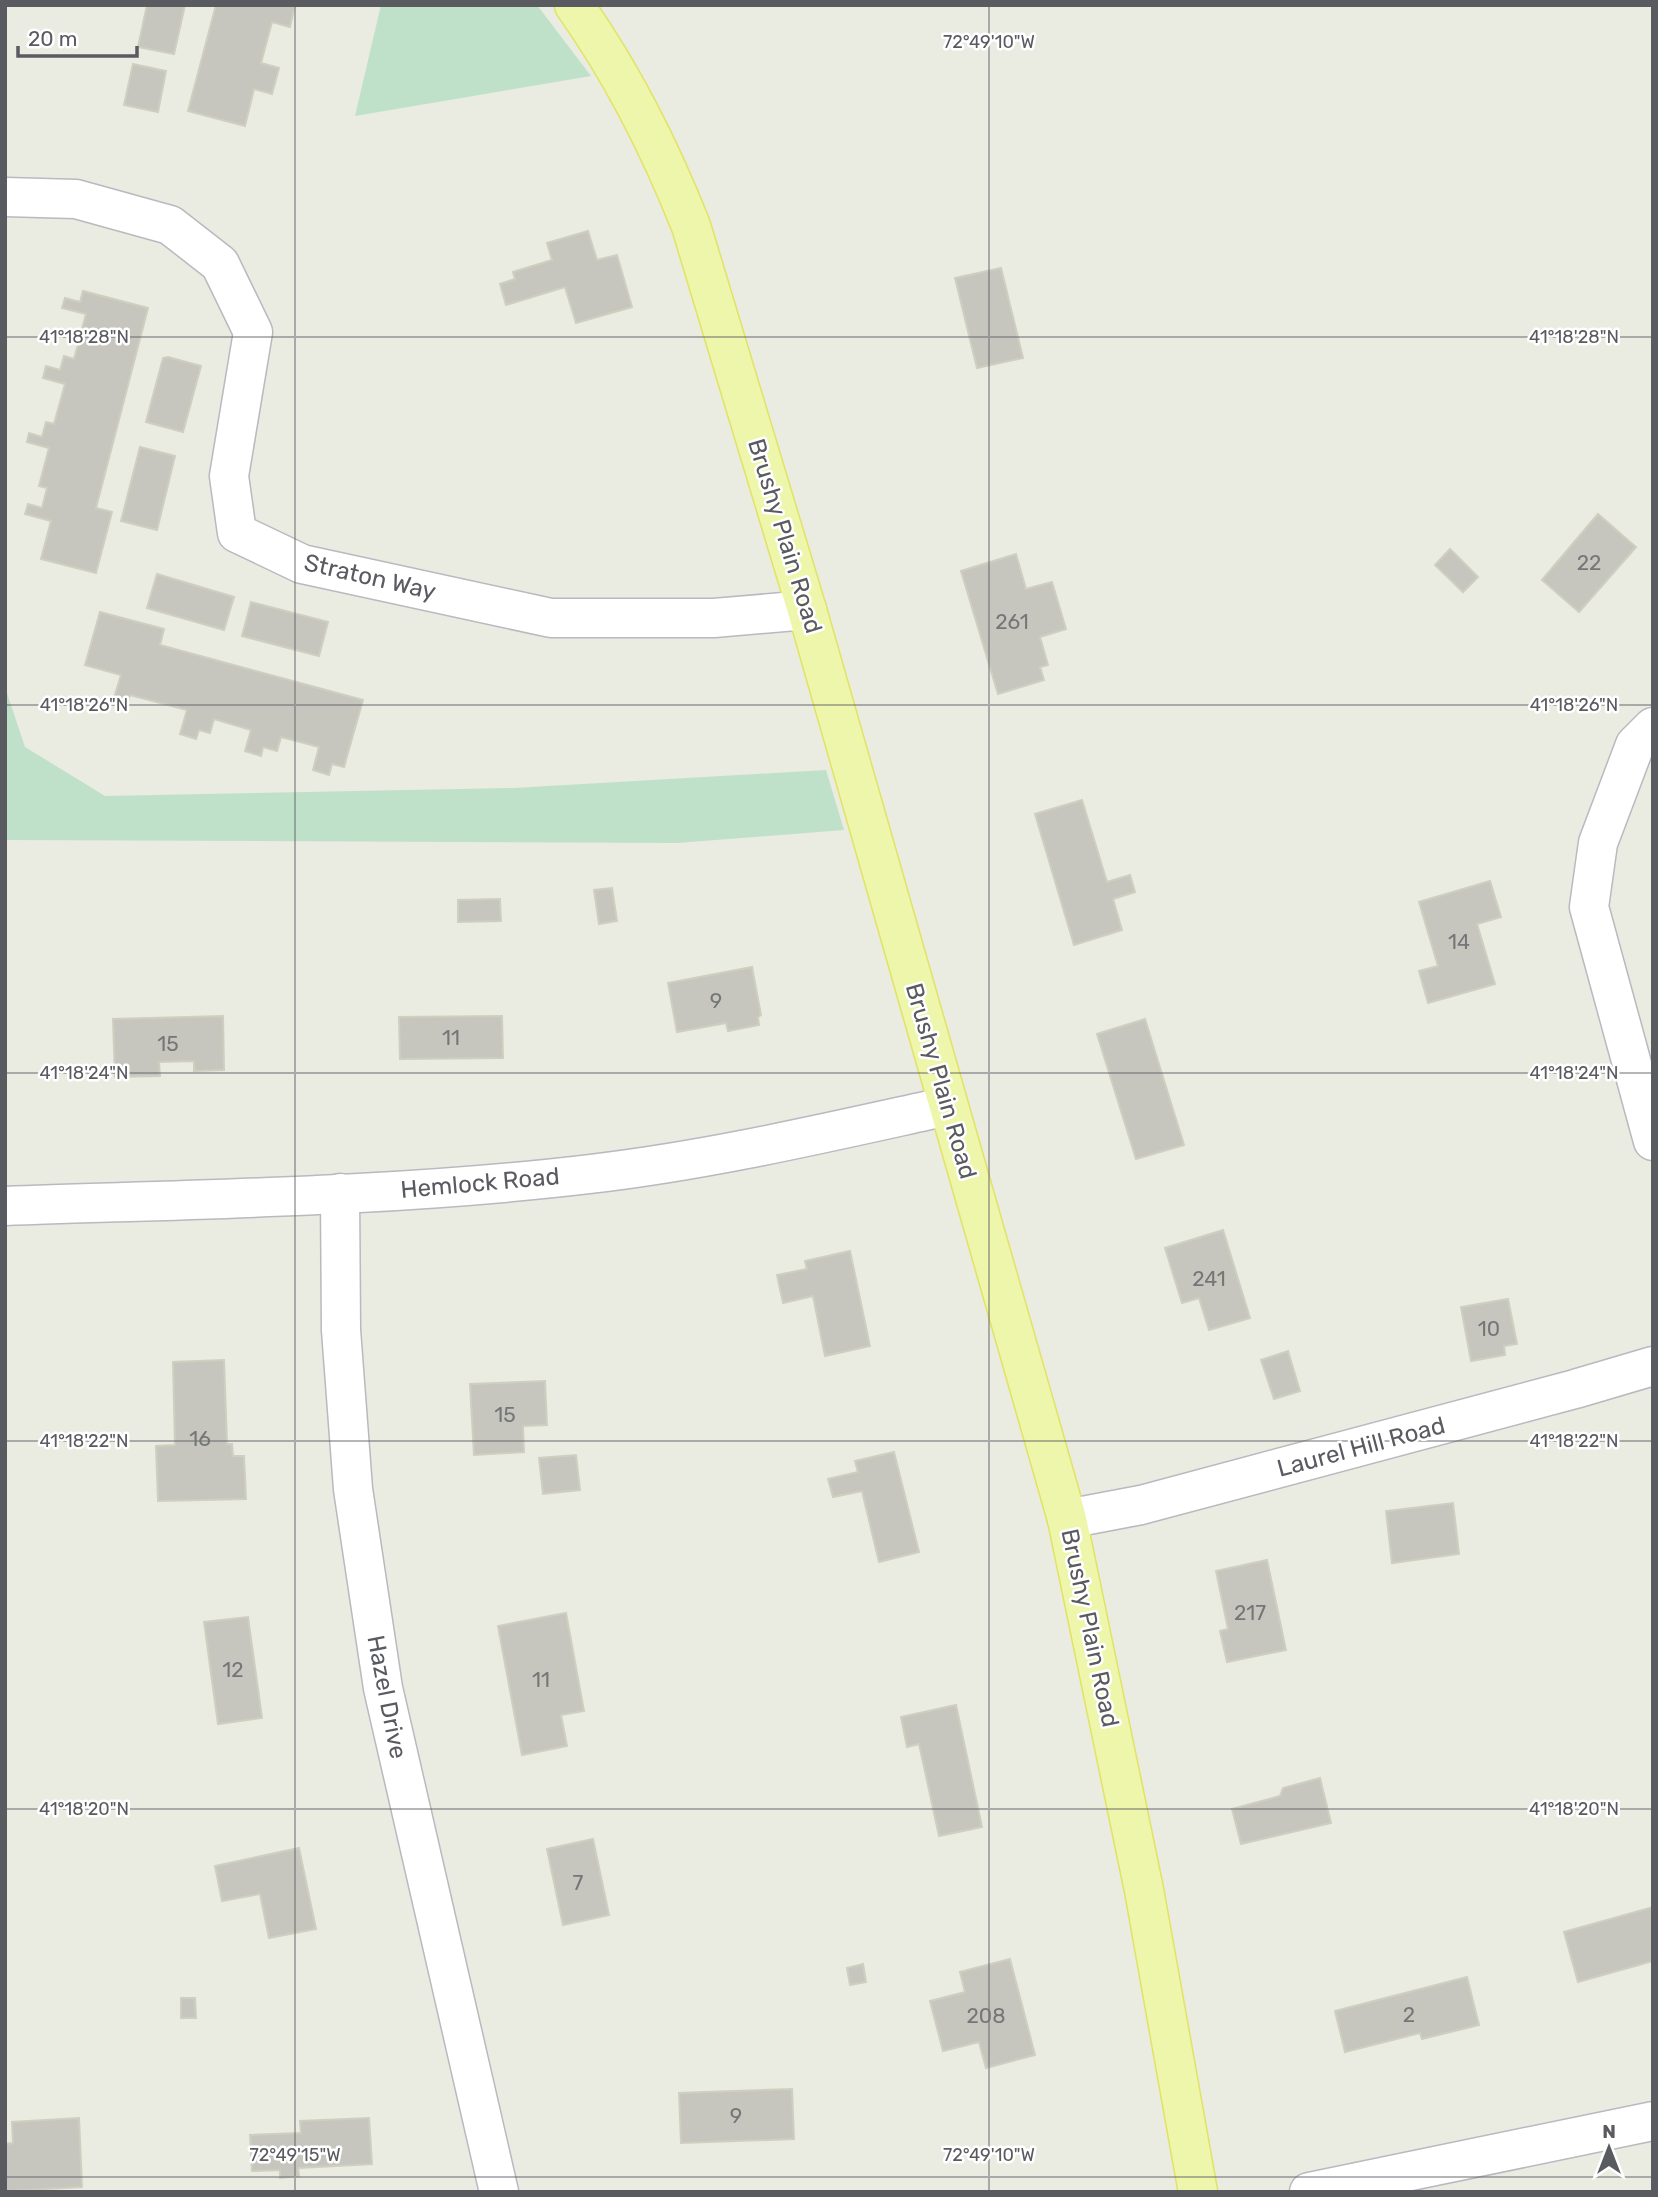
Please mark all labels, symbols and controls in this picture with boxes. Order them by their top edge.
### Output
scale bar [18,14,136,58]
text: 20 m [28,26,77,51]
text: 72°49'10"W [943,31,1035,53]
text: 41°18'28"N [39,326,129,348]
text: 41°18'28"N [1529,326,1619,348]
street label: Brushy Plain Road [742,435,828,637]
street label: Straton Way [301,548,439,606]
house number: 22 [1577,550,1601,575]
house number: 261 [995,609,1029,634]
text: 41°18'26"N [40,694,128,716]
text: 41°18'26"N [1530,694,1618,716]
house number: 14 [1448,929,1470,954]
street label: Brushy Plain Road [900,980,982,1182]
house number: 9 [710,988,722,1013]
house number: 11 [442,1025,460,1050]
house number: 15 [157,1031,179,1056]
text: 41°18'24"N [40,1062,128,1084]
text: 41°18'24"N [1530,1062,1618,1084]
street label: Hemlock Road [399,1162,561,1204]
house number: 241 [1192,1266,1226,1291]
house number: 10 [1478,1316,1500,1341]
house number: 15 [494,1402,516,1427]
street label: Laurel Hill Road [1274,1411,1448,1483]
house number: 16 [189,1426,211,1451]
text: 41°18'22"N [40,1430,128,1452]
text: 41°18'22"N [1530,1430,1618,1452]
street label: Brushy Plain Road [1055,1526,1125,1730]
house number: 217 [1234,1600,1266,1625]
street label: Hazel Drive [361,1633,413,1761]
house number: 12 [222,1657,244,1682]
house number: 11 [532,1667,550,1692]
text: 41°18'20"N [39,1798,129,1820]
text: 41°18'20"N [1529,1798,1619,1820]
house number: 7 [573,1870,584,1895]
house number: 2 [1403,2002,1415,2027]
house number: 208 [966,2003,1006,2028]
house number: 9 [730,2103,742,2128]
north arrow [1574,2113,1644,2183]
text: N [1602,2120,1616,2143]
text: 72°49'15"W [249,2144,341,2166]
text: 72°49'10"W [943,2144,1035,2166]

